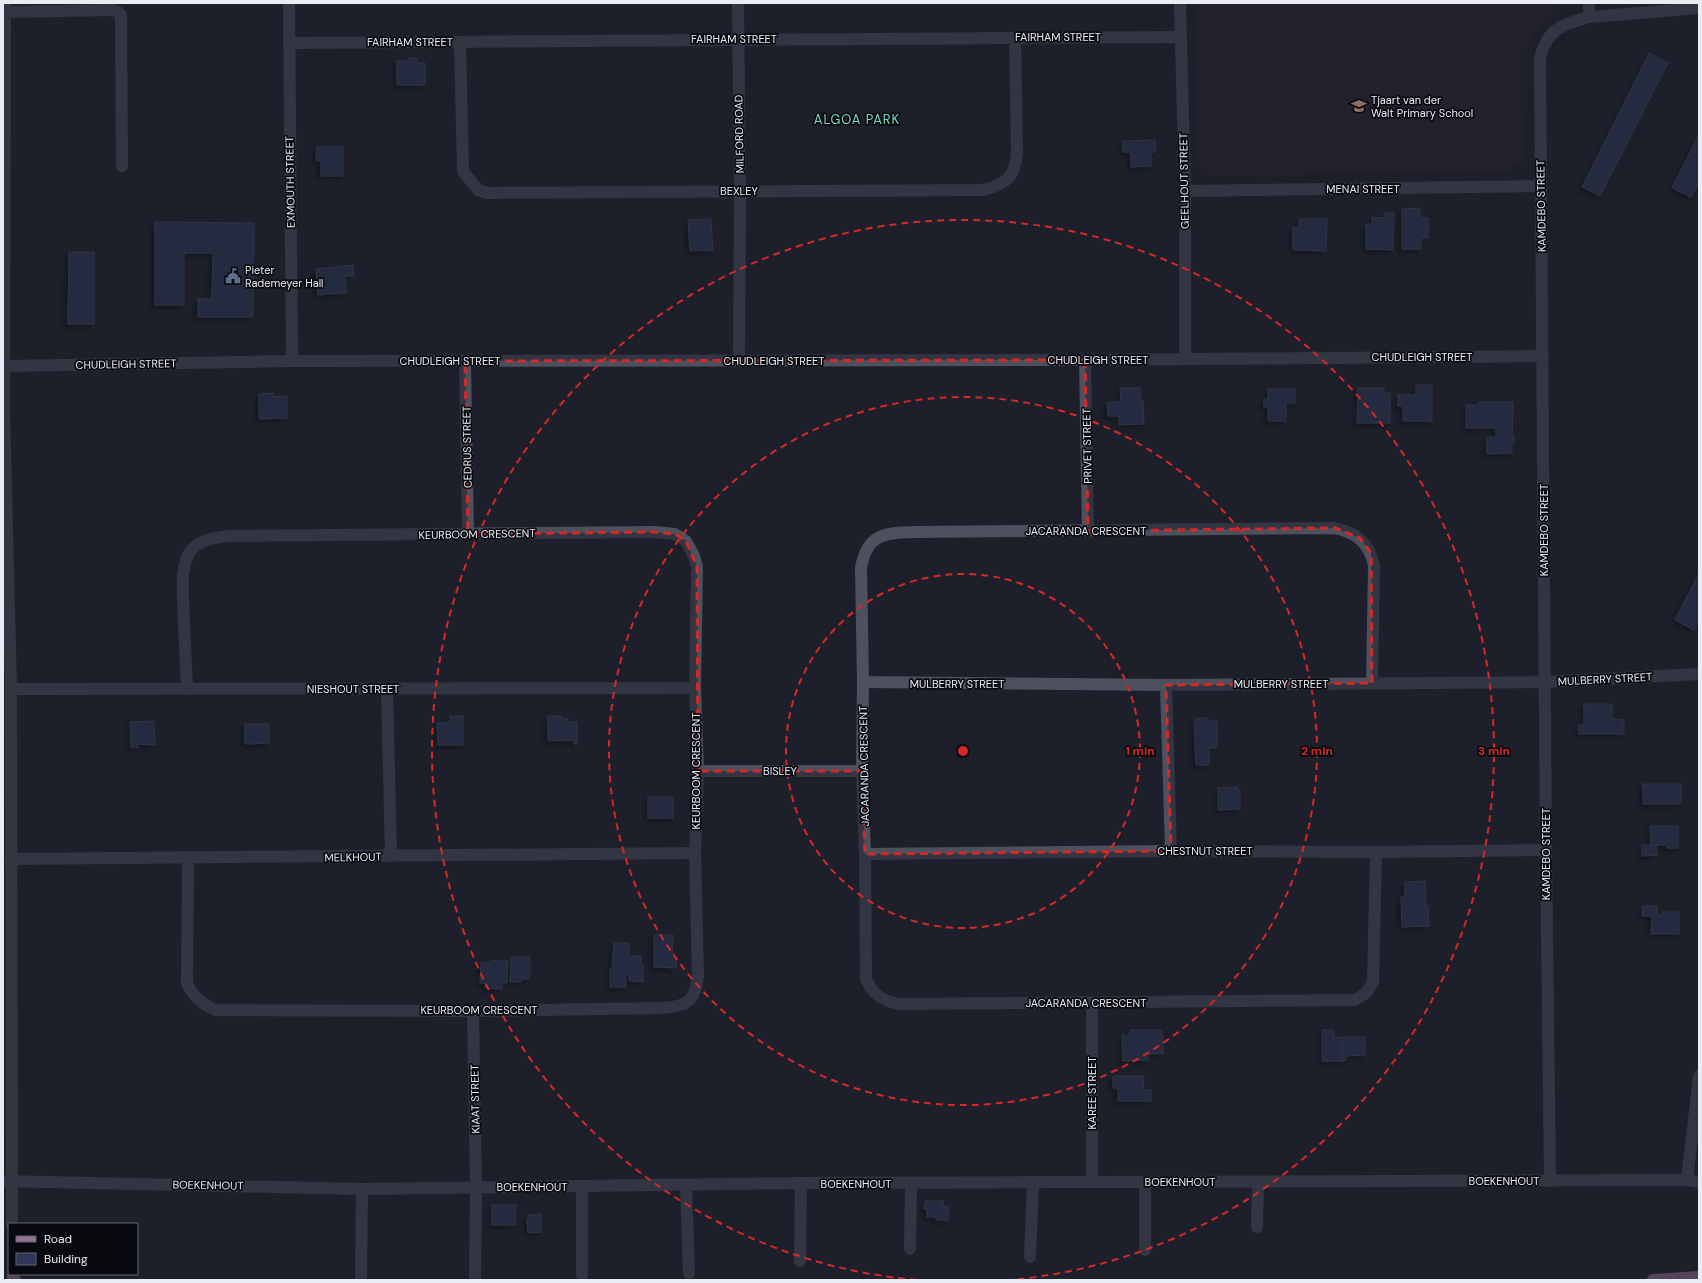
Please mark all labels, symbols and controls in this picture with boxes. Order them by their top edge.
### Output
street label: FAIRHAM STREET [1015,30,1101,44]
street label: FAIRHAM STREET [691,32,777,46]
street label: FAIRHAM STREET [367,35,453,49]
place label: Tjaart van der Walt Primary School [1371,93,1473,120]
street label: MILFORD ROAD [731,94,747,173]
school or university icon: Tjaart van der Walt Primary School [1350,97,1368,115]
district label: ALGOA PARK [814,111,900,128]
street label: GEELHOUT STREET [1176,133,1192,229]
street label: EXMOUTH STREET [282,136,298,228]
street label: KAMDEBO STREET [1533,160,1549,252]
street label: MENAI STREET [1326,182,1400,196]
street label: BEXLEY [720,184,759,198]
place label: Pieter Rademeyer Hall [245,263,324,290]
public building icon: Pieter Rademeyer Hall [224,267,242,285]
street label: CHUDLEIGH STREET [1372,350,1473,364]
street label: CHUDLEIGH STREET [1048,353,1149,367]
street label: CHUDLEIGH STREET [400,354,501,368]
street label: CHUDLEIGH STREET [724,354,825,368]
street label: CHUDLEIGH STREET [75,356,177,372]
street label: CEDRUS STREET [459,406,475,488]
street label: PRIVET STREET [1079,408,1095,484]
street label: KAMDEBO STREET [1537,484,1551,576]
street label: JACARANDA CRESCENT [1026,524,1146,538]
street label: KEURBOOM CRESCENT [418,526,536,542]
street label: MULBERRY STREET [1557,670,1653,688]
street label: MULBERRY STREET [910,677,1004,691]
street label: MULBERRY STREET [1234,677,1328,691]
street label: NIESHOUT STREET [307,682,399,696]
street label: JACARANDA CRESCENT [856,706,872,826]
street label: KEURBOOM CRESCENT [689,712,703,830]
text: 1 min [1125,743,1155,759]
text: 2 min [1301,743,1333,759]
text: 3 min [1478,743,1510,759]
centre of rings [956,744,970,758]
street label: BISLEY [763,764,798,778]
street label: KAMDEBO STREET [1539,808,1553,900]
street label: CHESTNUT STREET [1157,844,1253,858]
street label: MELKHOUT [324,850,382,864]
street label: JACARANDA CRESCENT [1026,996,1146,1010]
street label: KEURBOOM CRESCENT [420,1003,538,1017]
street label: KAREE STREET [1085,1056,1099,1130]
street label: KIAAT STREET [467,1064,483,1134]
street label: BOEKENHOUT [1469,1174,1539,1188]
street label: BOEKENHOUT [1145,1175,1215,1189]
street label: BOEKENHOUT [172,1177,244,1193]
street label: BOEKENHOUT [821,1177,891,1191]
street label: BOEKENHOUT [497,1180,567,1194]
legend [8,1223,138,1275]
text: Road [44,1231,72,1247]
text: Building [44,1251,88,1267]

